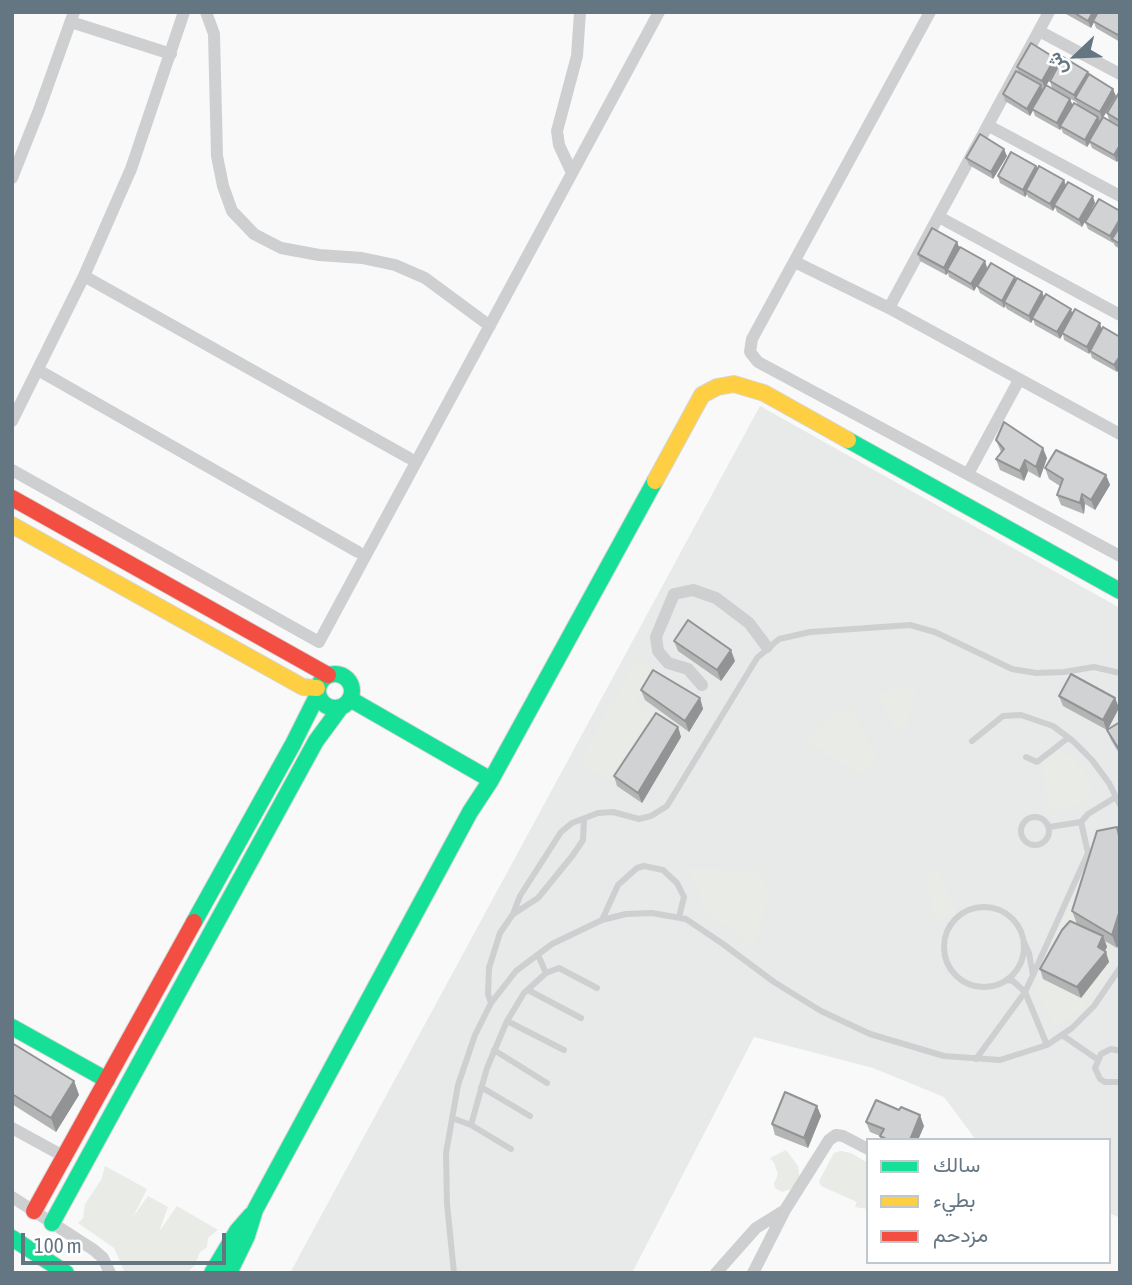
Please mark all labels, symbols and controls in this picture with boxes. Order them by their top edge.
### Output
north arrow [1041,21,1111,91]
text: ش [1042,49,1071,79]
legend [866,1138,1111,1264]
text: سالك [933,1152,980,1176]
text: بطيء [933,1187,976,1211]
scale bar [24,1218,229,1262]
text: مزدحم [933,1222,988,1246]
text: 100 m [34,1233,82,1257]

